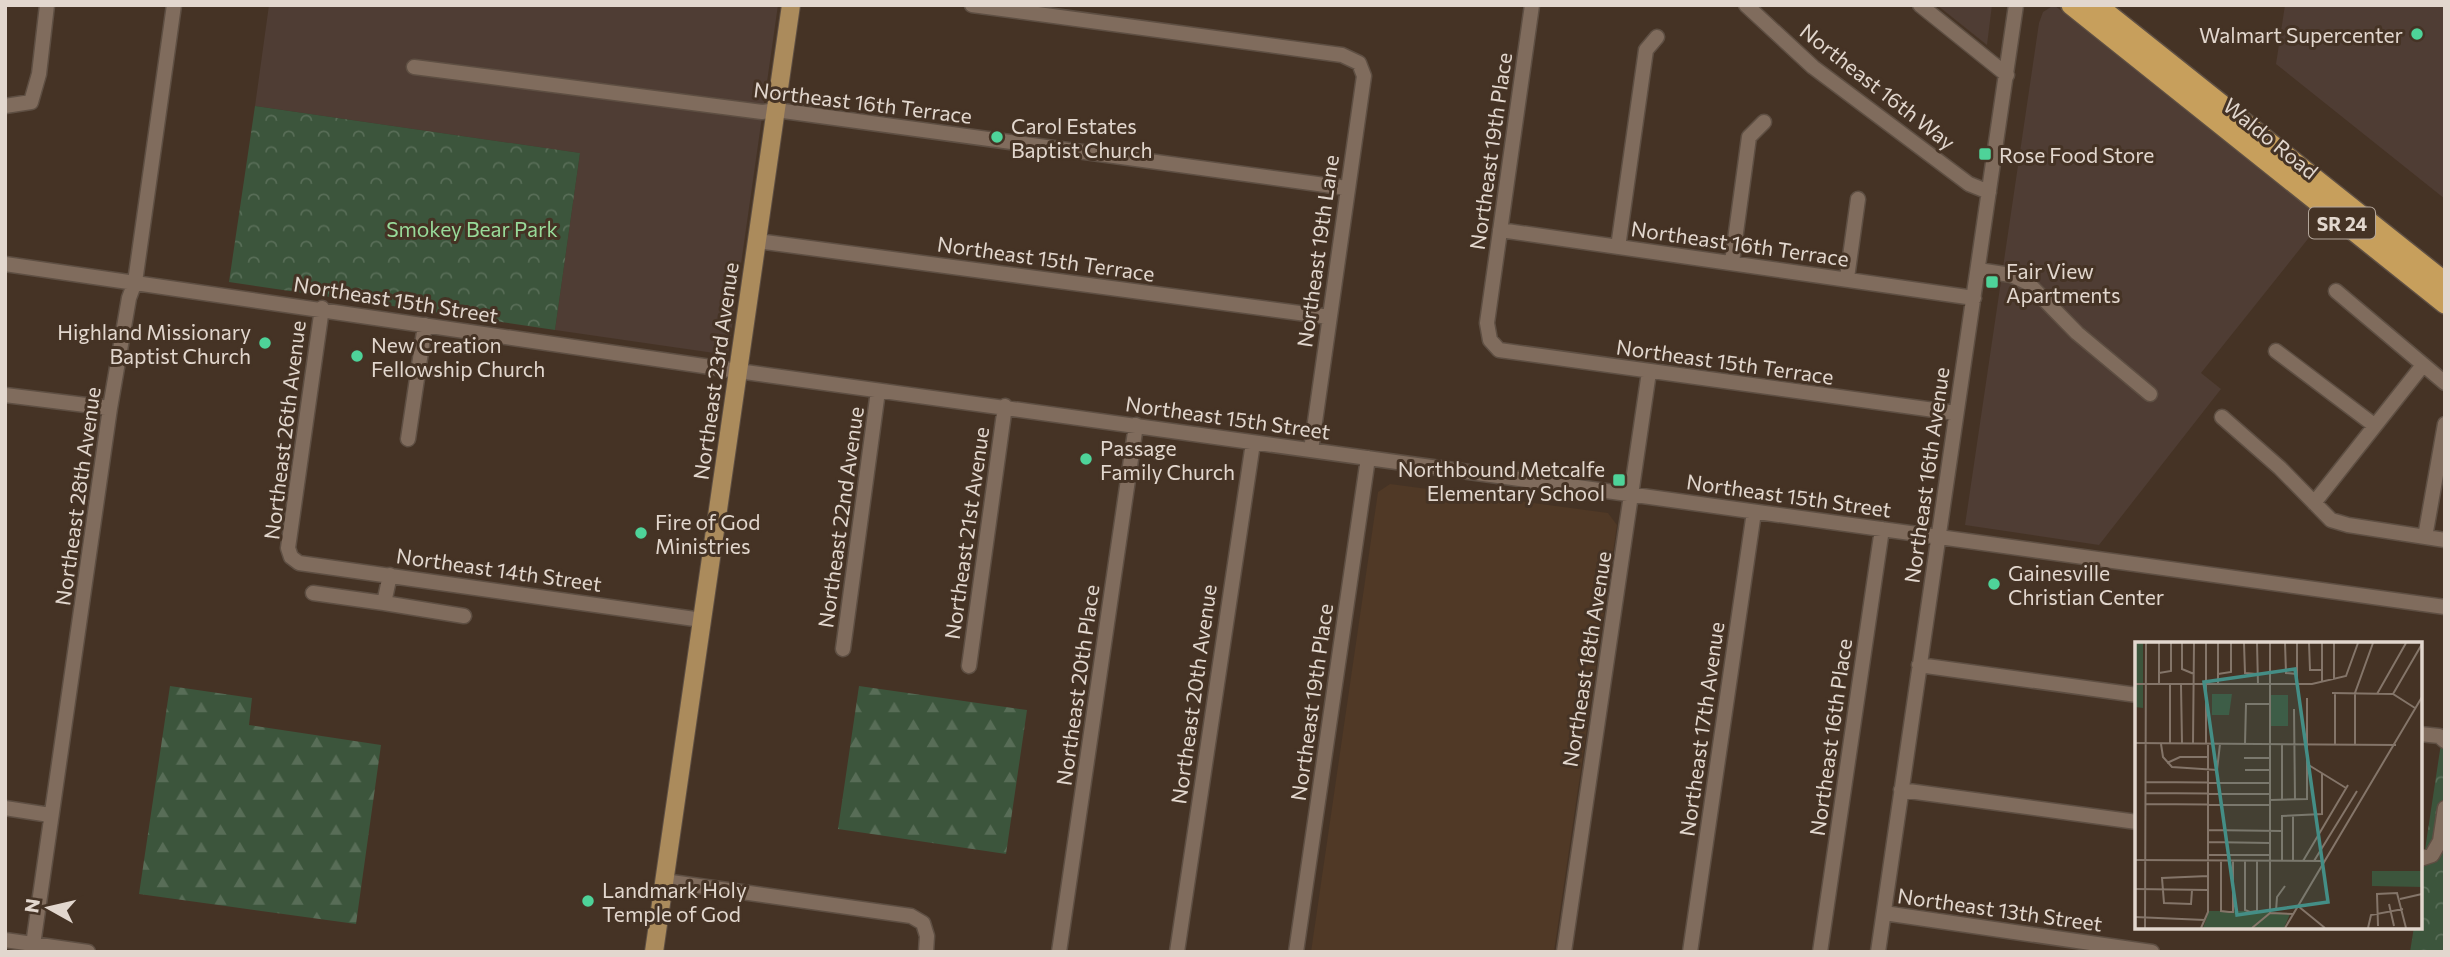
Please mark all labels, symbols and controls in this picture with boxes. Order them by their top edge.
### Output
street label: Northeast 16th Way [1795,18,1961,154]
place label: Walmart Supercenter [2199,22,2403,47]
marker: Walmart Supercenter [2409,26,2425,42]
street label: Northeast 19th Place [1464,51,1516,251]
street label: Northeast 16th Terrace [752,76,974,128]
street label: Waldo Road [2219,92,2323,184]
place label: Carol Estates Baptist Church [1011,113,1153,162]
marker: Carol Estates Baptist Church [989,129,1005,145]
place label: Rose Food Store [1999,142,2154,167]
marker: Rose Food Store [1977,146,1993,162]
street label: Northeast 19th Lane [1291,153,1343,349]
road number: SR 24 [2309,208,2375,238]
street label: Northeast 16th Terrace [1629,215,1851,271]
park label: Smokey Bear Park [386,216,558,241]
street label: Northeast 15th Terrace [936,230,1156,286]
place label: Fair View Apartments [2006,258,2121,307]
street label: Northeast 23rd Avenue [687,261,743,481]
street label: Northeast 15th Street [292,270,500,328]
marker: Fair View Apartments [1984,274,2000,290]
place label: Highland Missionary Baptist Church [57,319,251,368]
street label: Northeast 26th Avenue [258,319,310,541]
place label: New Creation Fellowship Church [371,332,545,381]
street label: Northeast 15th Terrace [1615,333,1835,389]
marker: Highland Missionary Baptist Church [257,335,273,351]
marker: New Creation Fellowship Church [349,348,365,364]
street label: Northeast 16th Avenue [1898,365,1954,585]
street label: Northeast 28th Avenue [49,385,105,607]
street label: Northeast 15th Street [1124,390,1332,444]
street label: Northeast 22nd Avenue [812,405,868,629]
street label: Northeast 21st Avenue [939,425,993,641]
place label: Passage Family Church [1100,435,1235,484]
marker: Passage Family Church [1078,451,1094,467]
place label: Northbound Metcalfe Elementary School [1398,456,1605,505]
street label: Northeast 15th Street [1685,468,1893,522]
marker: Northbound Metcalfe Elementary School [1611,472,1627,488]
place label: Fire of God Ministries [655,509,760,558]
marker: Fire of God Ministries [633,525,649,541]
street label: Northeast 14th Street [395,542,603,596]
street label: Northeast 18th Avenue [1557,549,1615,769]
place label: Gainesville Christian Center [2008,560,2164,609]
marker: Gainesville Christian Center [1986,576,2002,592]
street label: Northeast 20th Place [1051,583,1103,787]
street label: Northeast 20th Avenue [1165,583,1221,805]
street label: Northeast 19th Place [1285,602,1337,802]
street label: Northeast 17th Avenue [1674,620,1728,838]
street label: Northeast 16th Place [1804,637,1856,837]
inset map [2135,642,2422,929]
north arrow [14,873,84,943]
place label: Landmark Holy Temple of God [602,877,747,926]
street label: Northeast 13th Street [1896,882,2104,936]
marker: Landmark Holy Temple of God [580,893,596,909]
text: N [19,897,44,914]

